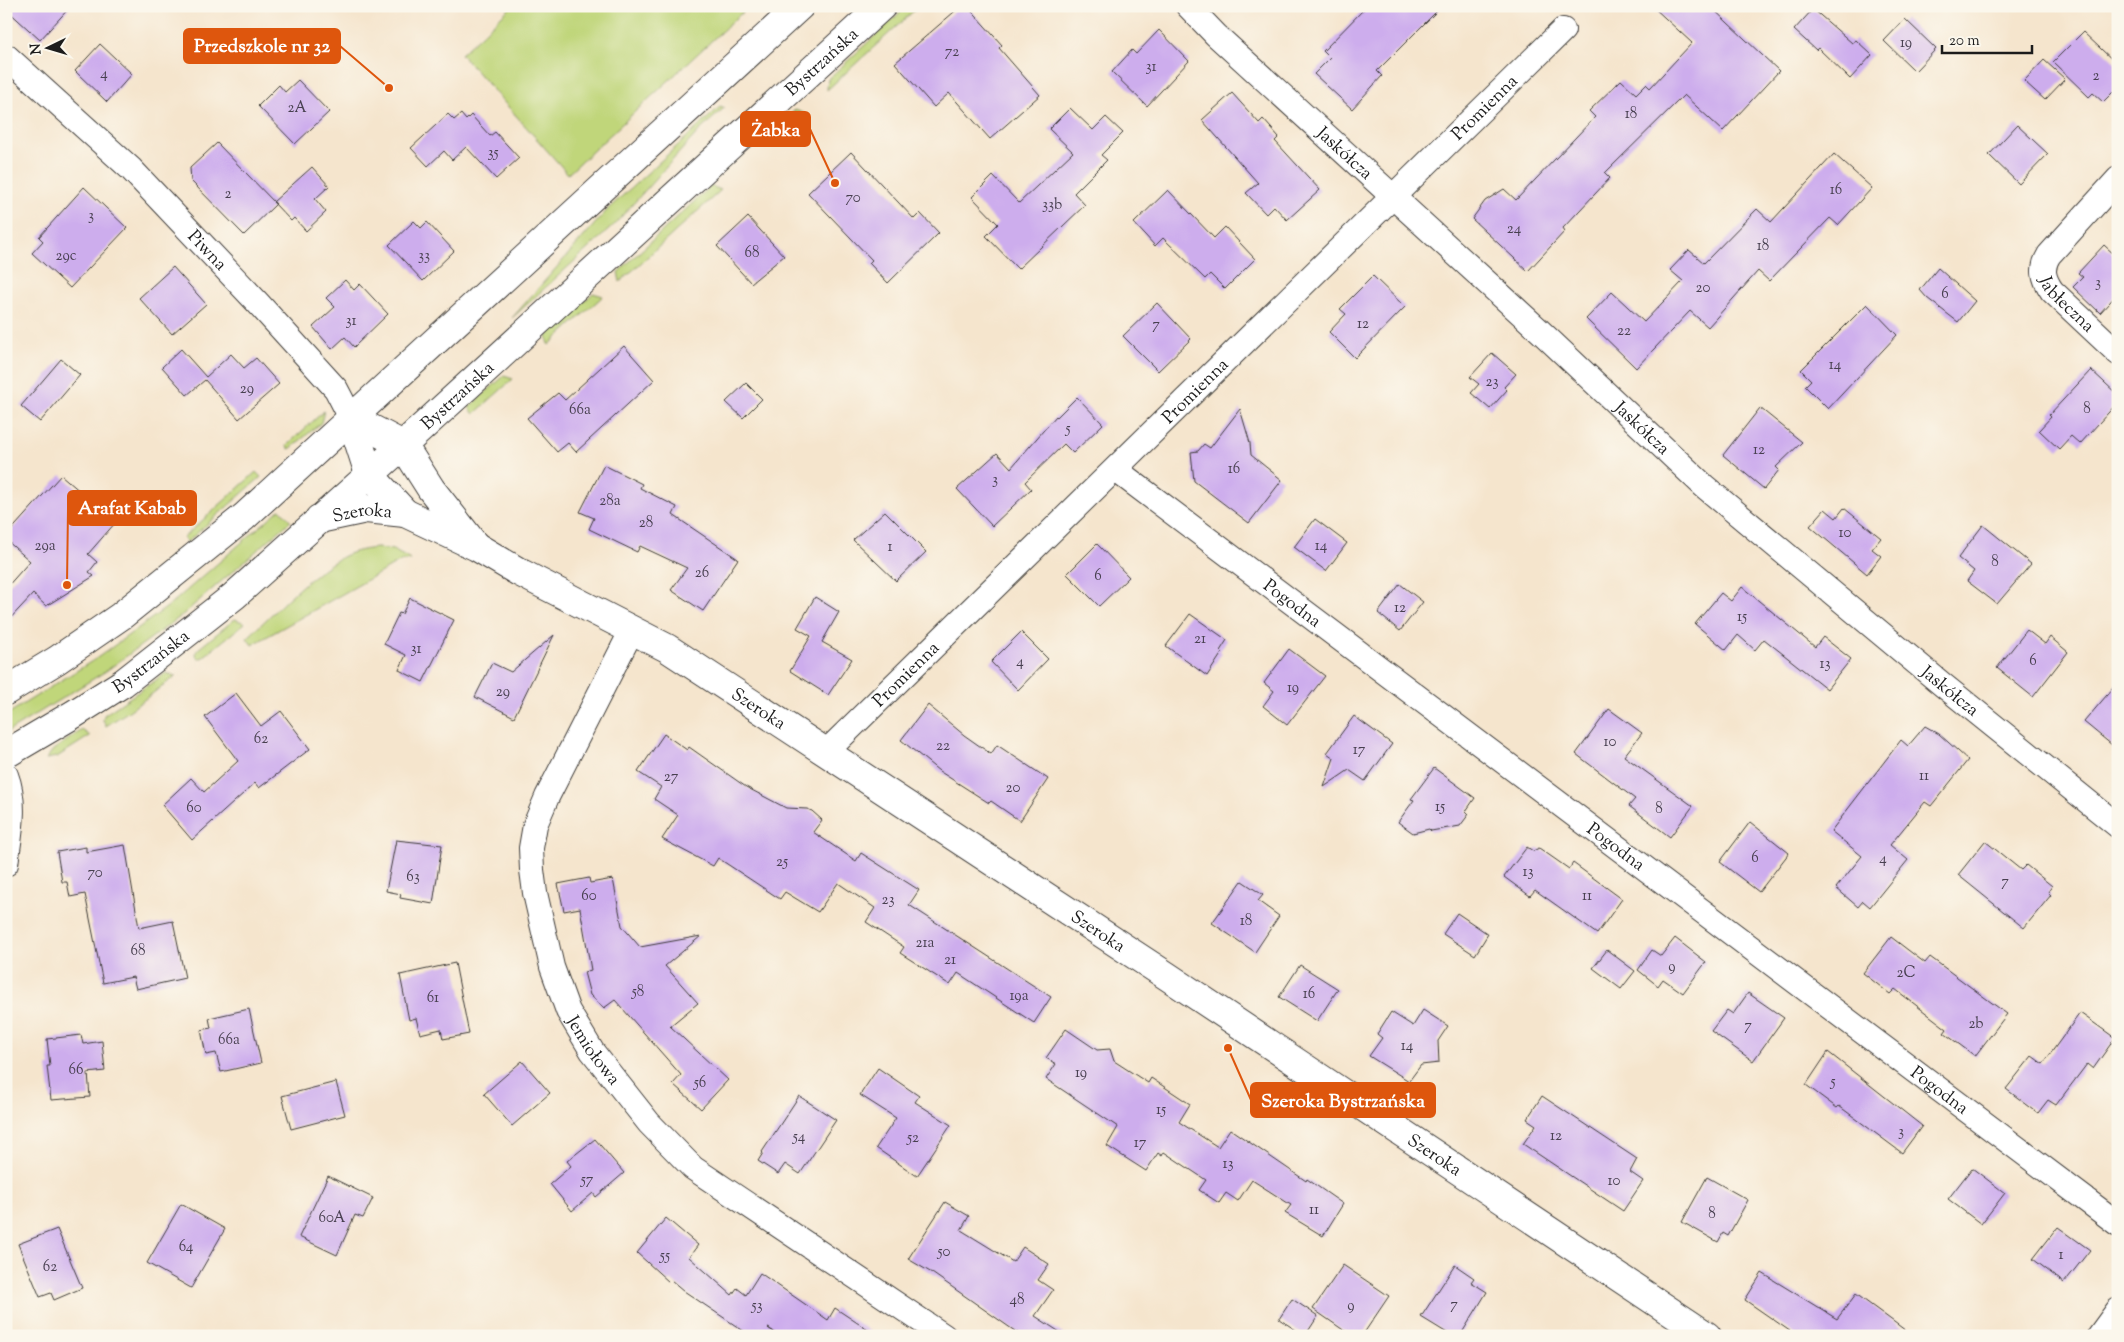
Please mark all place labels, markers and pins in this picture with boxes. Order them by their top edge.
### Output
callout: Przedszkole nr 32 [184,29,340,63]
callout: Żabka [741,112,810,146]
callout: Arafat Kabab [68,491,196,525]
callout: Szeroka Bystrzańska [1251,1083,1435,1117]

